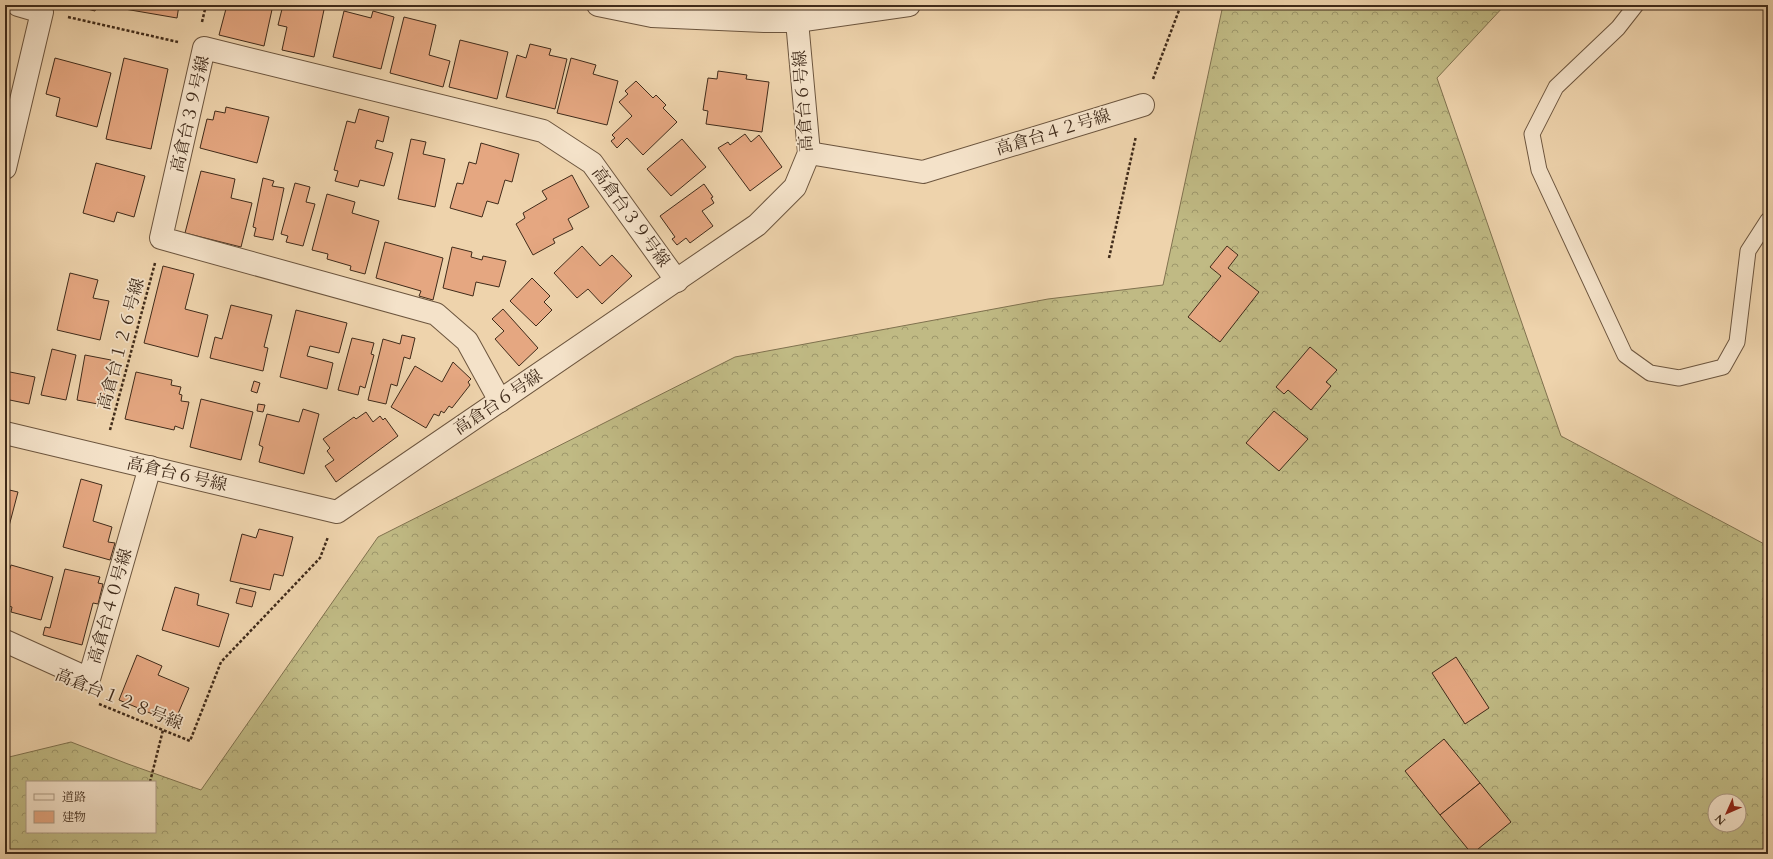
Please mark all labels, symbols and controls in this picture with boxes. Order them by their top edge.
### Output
street label: 高倉台６号線 [788,49,818,153]
street label: 高倉台３９号線 [165,53,215,175]
street label: 高倉台４２号線 [993,104,1113,160]
street label: 高倉台３９号線 [587,162,675,272]
street label: 高倉台１２６号線 [92,275,150,413]
street label: 高倉台６号線 [449,364,547,440]
street label: 高倉台６号線 [125,451,229,497]
street label: 高倉台４０号線 [83,546,137,666]
street label: 高倉台１２８号線 [52,663,186,735]
legend [26,781,156,833]
text: 道路 [62,789,86,805]
north arrow [1707,793,1747,833]
text: 建物 [62,809,86,825]
text: N [1711,811,1729,828]

